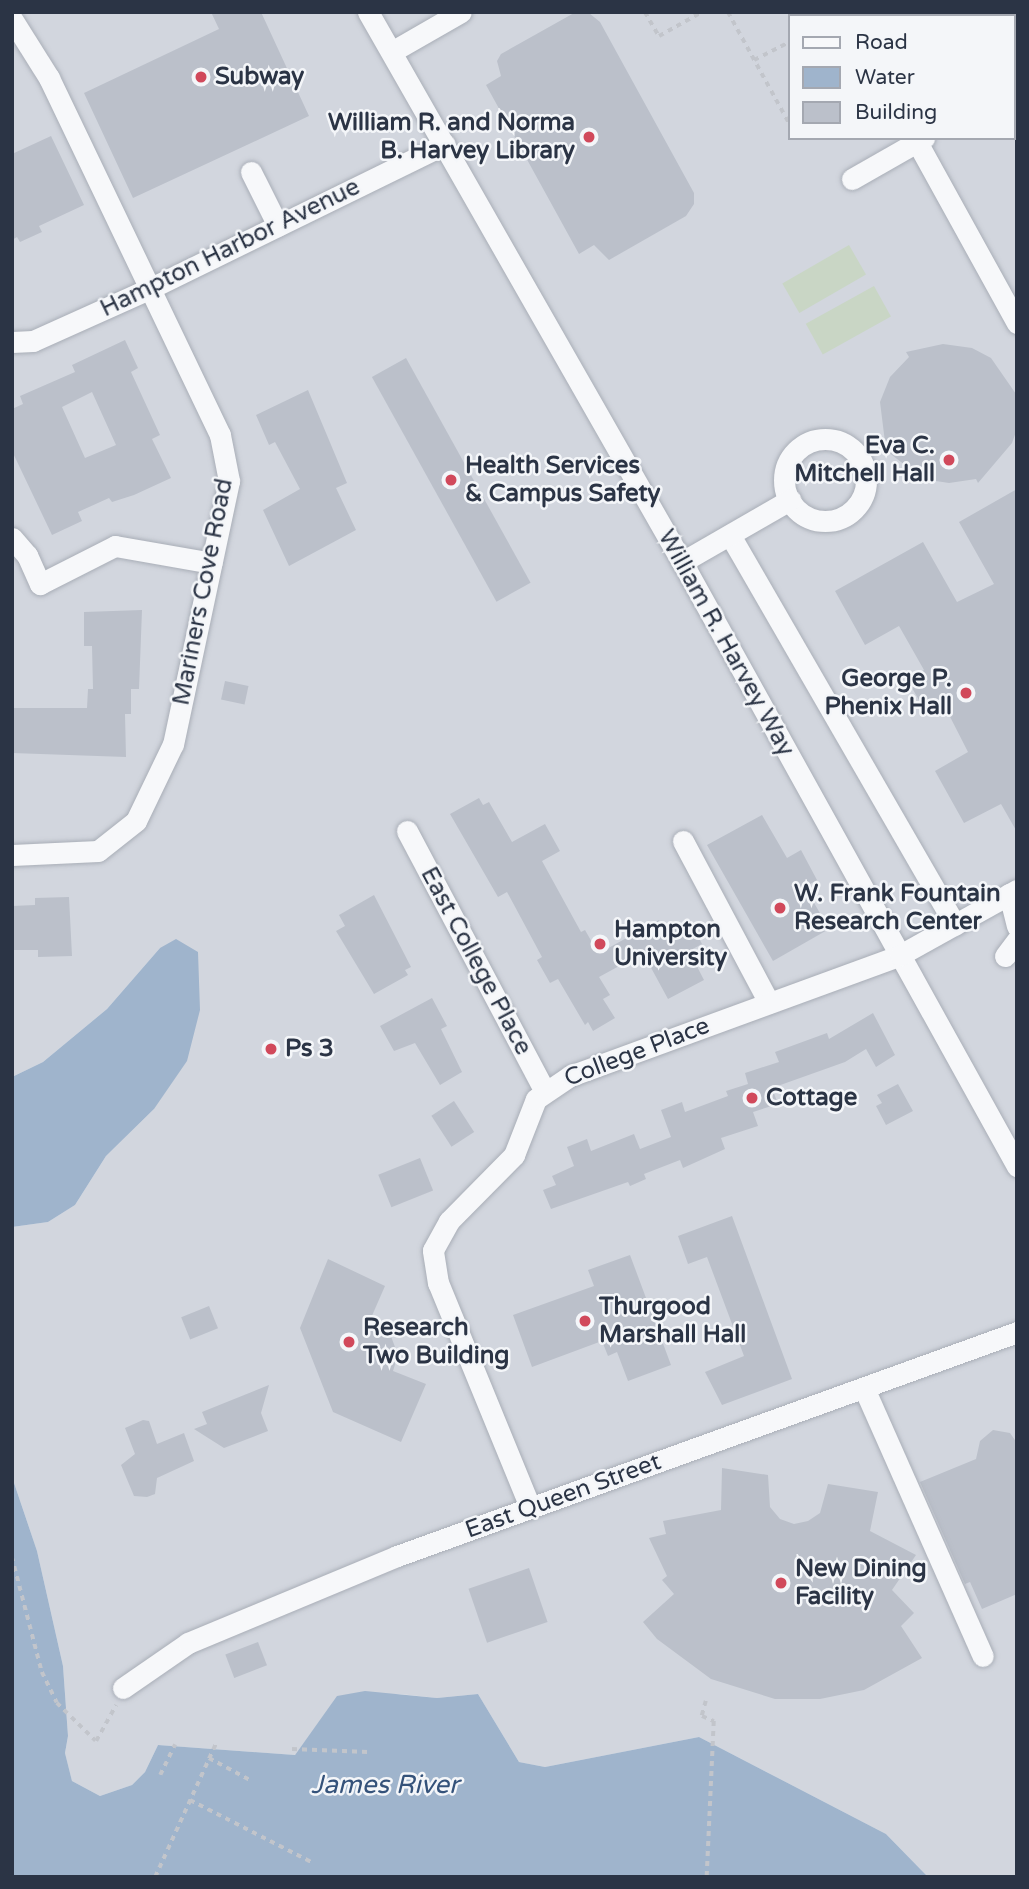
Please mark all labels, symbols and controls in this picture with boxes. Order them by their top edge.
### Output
legend [788,14,1015,140]
text: Road [855,30,908,55]
place label: Subway [215,63,304,91]
text: Water [855,65,915,90]
marker: Subway [193,69,209,85]
text: Building [855,100,937,125]
place label: William R. and Norma B. Harvey Library [328,109,575,165]
marker: William R. and Norma B. Harvey Library [581,129,597,145]
street label: Hampton Harbor Avenue [96,173,364,323]
place label: Eva C. Mitchell Hall [794,432,935,488]
place label: Health Services & Campus Safety [465,452,660,508]
marker: Eva C. Mitchell Hall [941,452,957,468]
marker: Health Services & Campus Safety [443,472,459,488]
street label: Mariners Cove Road [167,476,239,708]
street label: William R. Harvey Way [652,525,800,761]
place label: George P. Phenix Hall [824,665,952,721]
marker: George P. Phenix Hall [958,685,974,701]
street label: East College Place [414,862,538,1060]
place label: W. Frank Fountain Research Center [794,880,1001,936]
marker: W. Frank Fountain Research Center [772,900,788,916]
place label: Hampton University [614,916,727,972]
marker: Hampton University [592,936,608,952]
street label: College Place [560,1011,714,1093]
place label: Ps 3 [285,1035,334,1063]
marker: Ps 3 [263,1041,279,1057]
place label: Cottage [766,1084,857,1112]
marker: Cottage [744,1090,760,1106]
place label: Thurgood Marshall Hall [599,1293,746,1349]
marker: Thurgood Marshall Hall [577,1313,593,1329]
place label: Research Two Building [363,1314,509,1370]
marker: Research Two Building [341,1334,357,1350]
street label: East Queen Street [461,1447,665,1545]
place label: New Dining Facility [795,1555,927,1611]
marker: New Dining Facility [773,1575,789,1591]
water label: James River [311,1769,459,1801]

